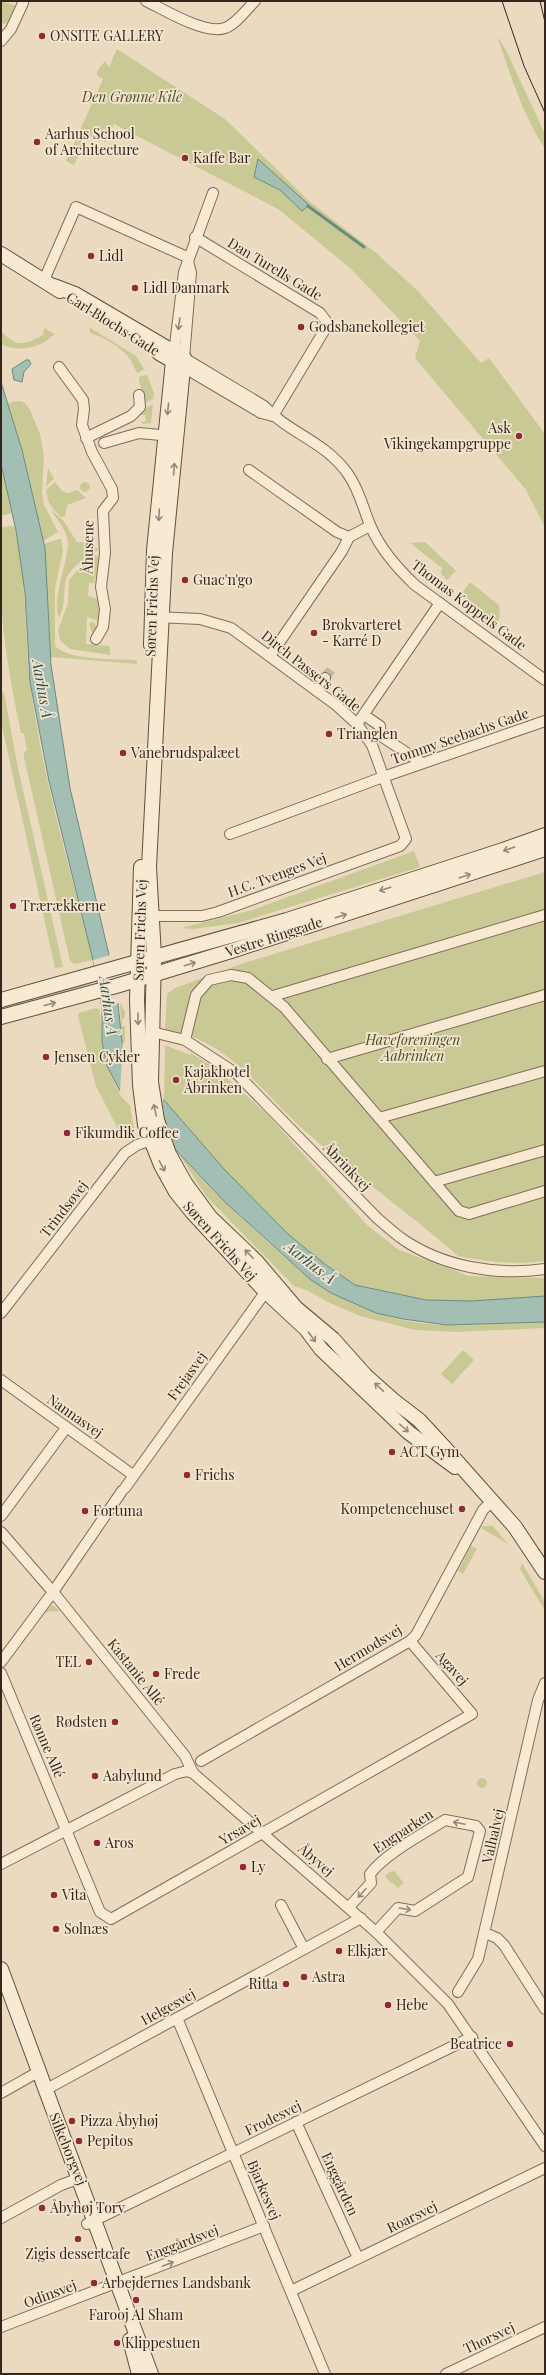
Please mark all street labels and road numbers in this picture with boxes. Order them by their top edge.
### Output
street label: Dan Turells Gade [224,233,326,304]
street label: Carl Blochs Gade [63,287,164,360]
street label: Åhusene [78,520,97,575]
street label: Søren Frichs Vej [140,555,163,657]
street label: Thomas Koppels Gade [408,555,531,654]
street label: Dirch Passers Gade [258,626,365,715]
street label: Tommy Seebachs Gade [389,703,531,768]
street label: H.C. Tvenges Vej [225,848,329,901]
street label: Søren Frichs Vej [128,879,151,981]
street label: Vestre Ringgade [222,912,325,961]
street label: Åbrinkvej [319,1138,375,1195]
street label: Trindsøvej [36,1176,92,1241]
street label: Søren Frichs Vej [179,1197,261,1285]
street label: Frejasvej [163,1348,211,1404]
street label: Nannasvej [44,1389,107,1442]
street label: Hermodsvej [330,1620,405,1675]
street label: Kastanie Allé [104,1634,169,1709]
street label: Agavej [431,1645,473,1689]
street label: Rønne Allé [26,1711,69,1781]
street label: Engparken [369,1804,437,1857]
street label: Valhalvej [477,1807,508,1866]
street label: Yrsavej [215,1810,264,1849]
street label: Åbyvej [294,1838,338,1880]
street label: Helgesvej [137,1984,198,2029]
street label: Frodesvej [241,2096,304,2139]
street label: Silkeborgvej [45,2110,92,2188]
street label: Enggården [317,2149,364,2219]
street label: Bjarkesvej [243,2157,286,2223]
street label: Roarsvej [383,2196,440,2237]
street label: Enggårdsvej [143,2220,221,2265]
street label: Odinsvej [21,2275,79,2312]
street label: Thorsvej [460,2317,518,2358]

